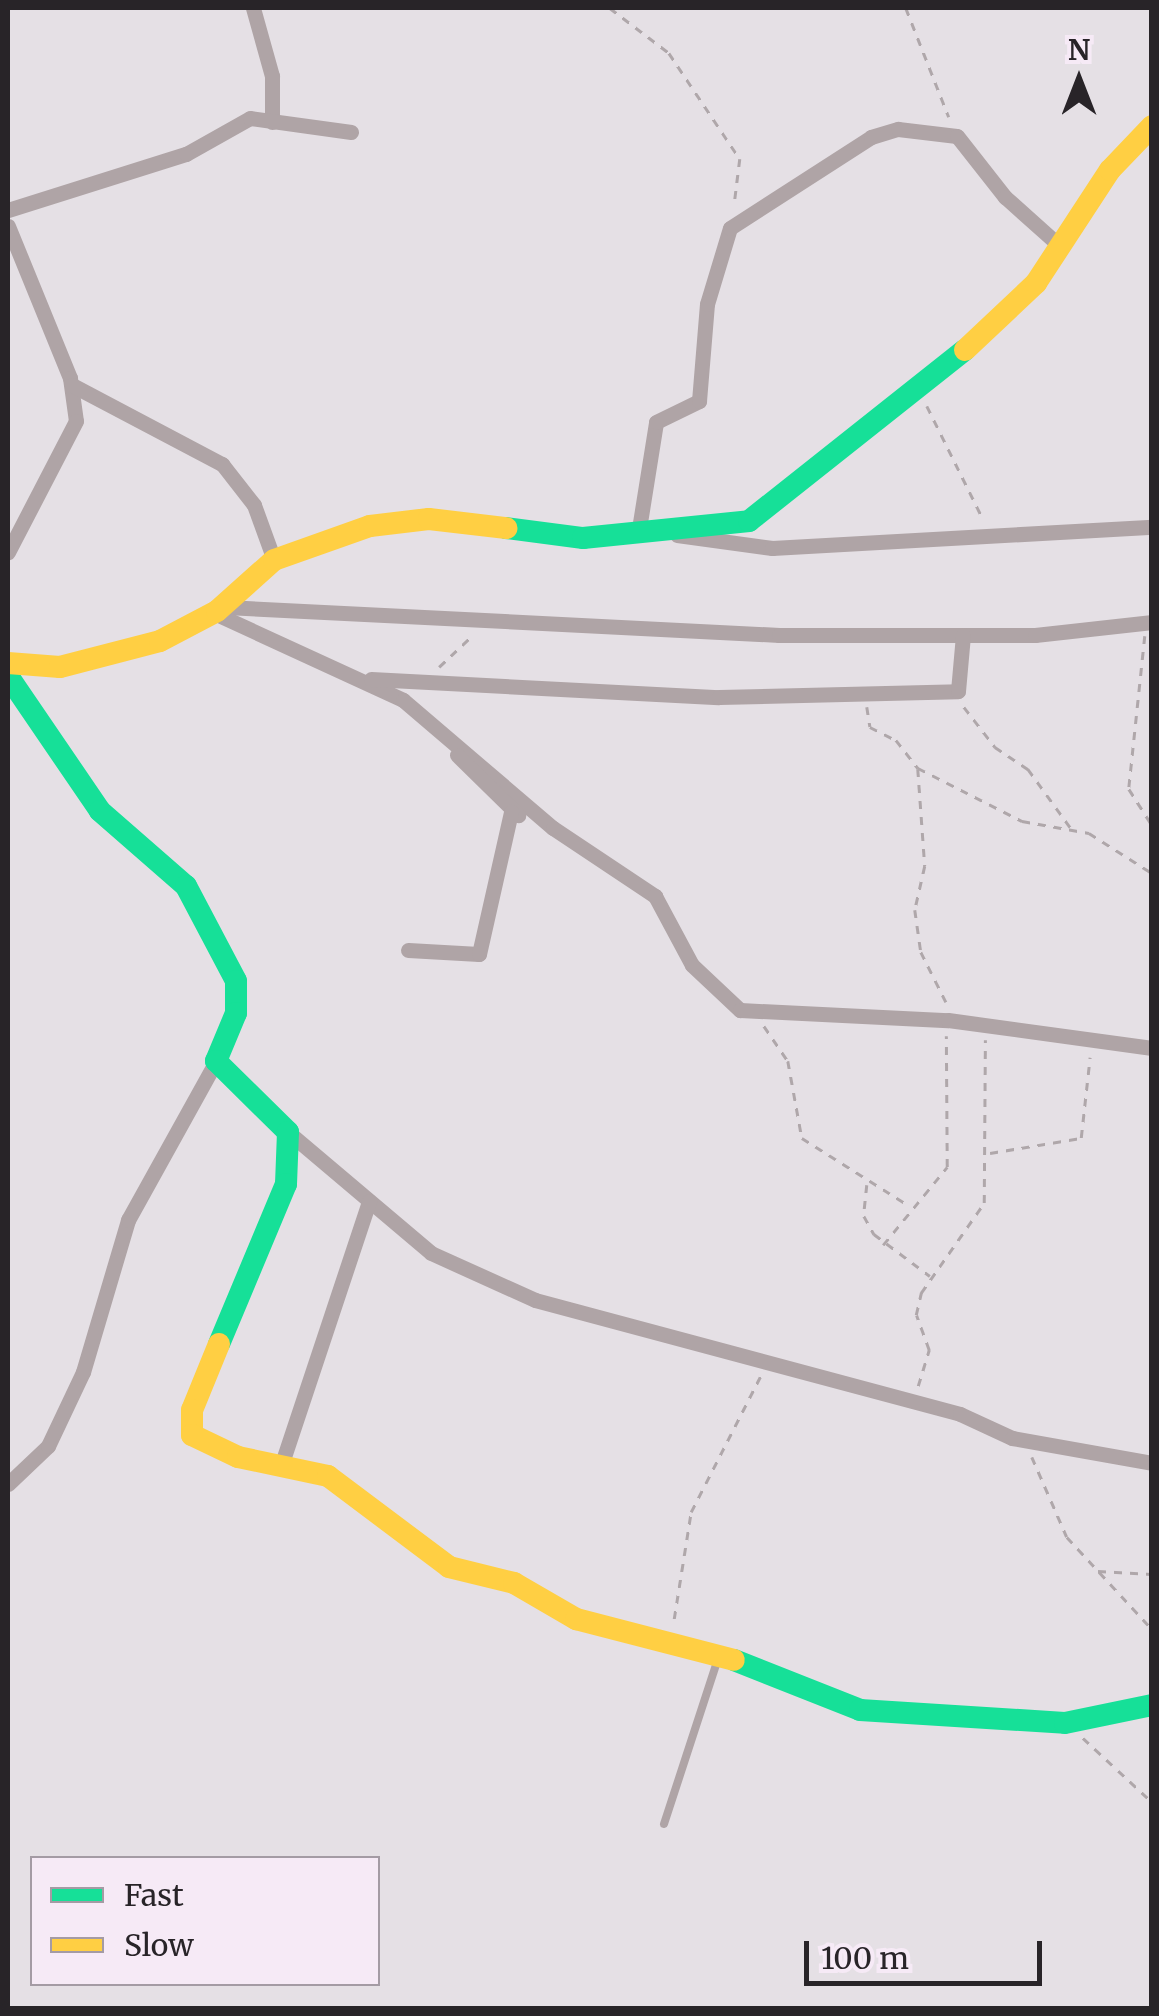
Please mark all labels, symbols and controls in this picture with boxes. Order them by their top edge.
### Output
north arrow [1029,30,1129,130]
text: N [1068,32,1090,68]
legend [30,1856,380,1986]
text: Fast [124,1876,184,1914]
scale bar [809,1921,1046,1983]
text: Slow [124,1926,194,1964]
text: 100 m [821,1939,909,1977]

